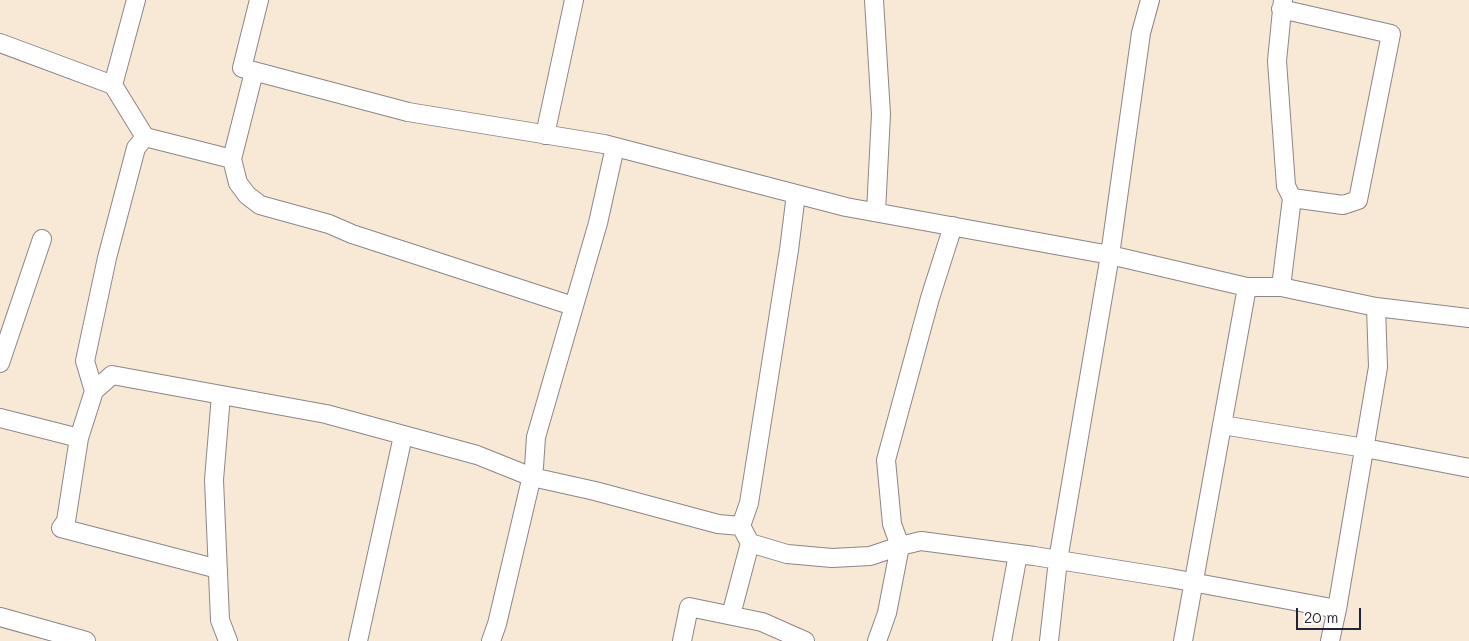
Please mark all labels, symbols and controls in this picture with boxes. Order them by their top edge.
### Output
scale bar [1299,598,1364,630]
text: 20 m [1304,607,1338,627]

